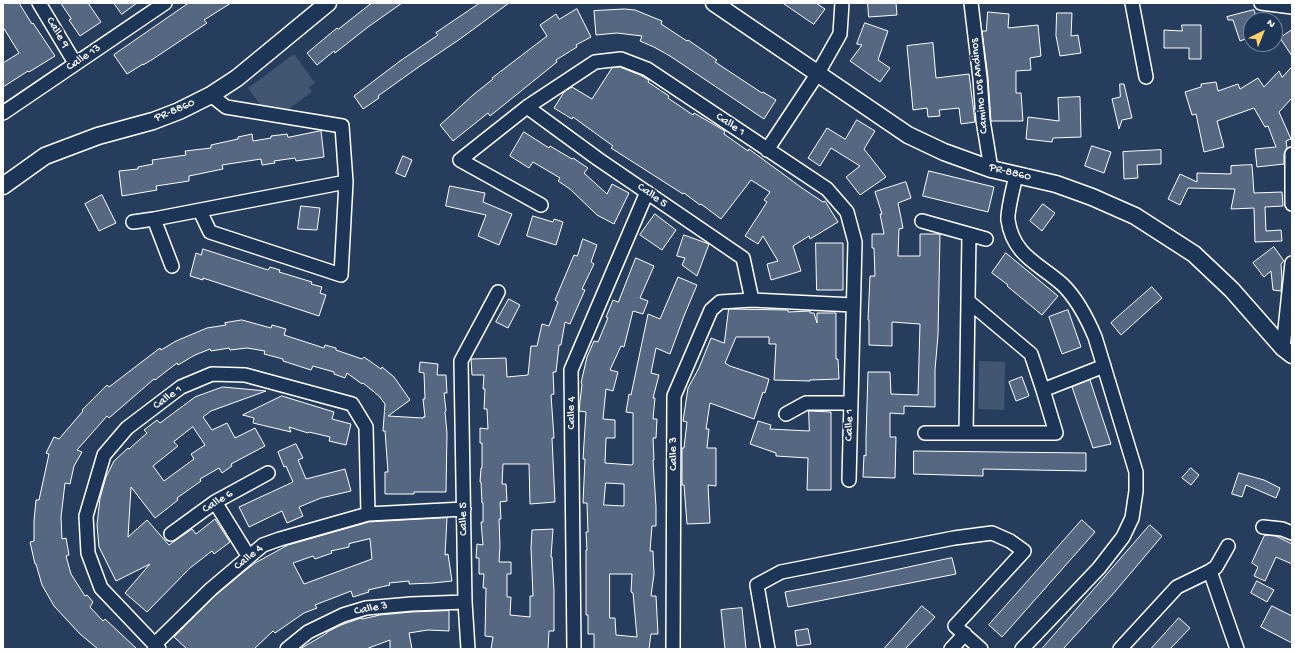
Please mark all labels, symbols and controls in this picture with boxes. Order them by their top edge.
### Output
north arrow [1243,12,1283,52]
street label: Calle 9 [42,15,72,51]
text: N [1264,17,1277,31]
street label: Camino Los Andinos [968,38,992,134]
street label: Calle 13 [64,41,104,75]
street label: PR-8860 [153,96,197,126]
street label: Calle 1 [713,110,747,140]
street label: PR-8860 [988,161,1032,185]
street label: Calle 5 [634,180,670,212]
street label: Calle 1 [151,383,185,413]
street label: Calle 4 [565,396,579,430]
street label: Calle 1 [843,409,857,441]
street label: Calle 3 [667,437,681,471]
street label: Calle 6 [200,487,236,517]
street label: Calle 5 [457,502,471,536]
street label: Calle 4 [232,542,266,574]
street label: Calle 3 [353,599,389,619]

